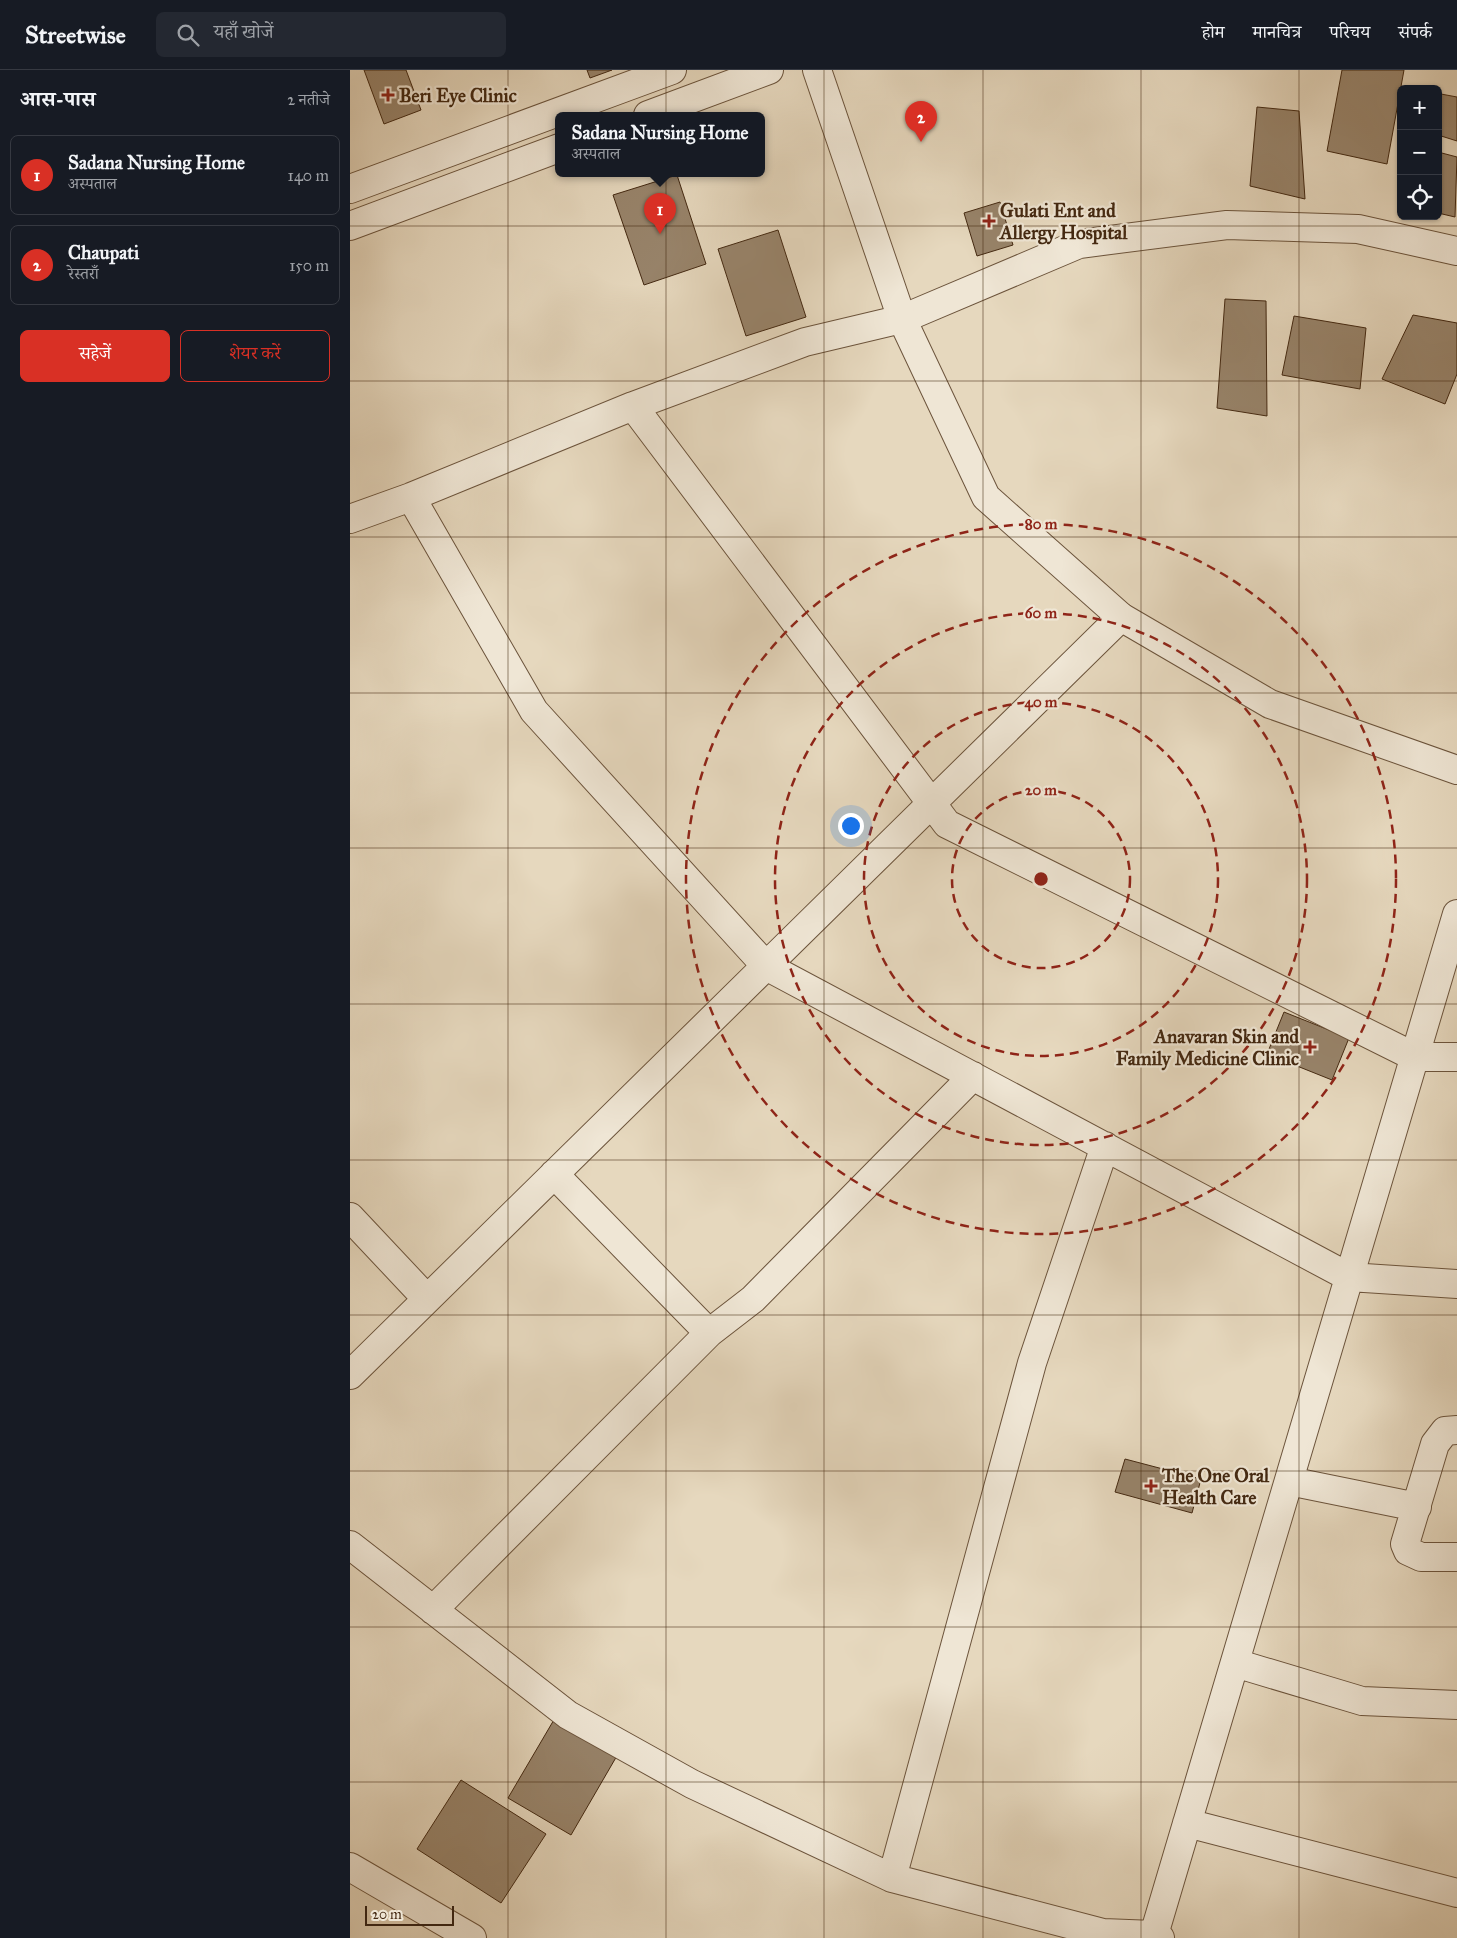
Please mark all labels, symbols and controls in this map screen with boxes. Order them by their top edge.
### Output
search box [156,12,506,57]
text: Streetwise [25,20,126,50]
text: यहाँ खोजें [214,20,273,43]
icon: search [174,21,202,49]
text: होम [1202,21,1225,43]
text: मानचित्र [1253,21,1301,43]
text: परिचय [1329,21,1370,43]
text: संपर्क [1398,21,1432,43]
place label: Beri Eye Clinic [399,84,517,108]
map controls [1397,85,1442,220]
button: + [1397,85,1442,130]
text: आस-पास [20,86,95,112]
marker: Beri Eye Clinic [381,88,395,102]
text: 2 नतीजे [287,90,330,109]
pin: 2 [905,101,937,142]
popup [555,112,765,177]
text: Sadana Nursing Home [571,121,749,144]
button: − [1397,130,1442,175]
text: अस्पताल [571,144,620,163]
text: Sadana Nursing Home [68,151,245,174]
text: 1 [34,166,40,185]
text: 140 m [288,166,329,185]
text: अस्पताल [68,174,117,193]
button: locate [1397,175,1442,220]
pin: 1 [644,193,676,234]
place label: Gulati Ent and Allergy Hospital [998,199,1128,245]
marker: Gulati Ent and Allergy Hospital [982,214,996,228]
text: Chaupati [68,241,139,264]
text: 2 [33,256,41,275]
text: 150 m [289,256,329,275]
text: रेस्तराँ [68,264,99,283]
button: सहेजें [20,330,170,382]
button: शेयर करें [180,330,330,382]
text: 80 m [1025,515,1058,533]
text: 60 m [1025,604,1058,622]
text: 40 m [1025,693,1058,712]
text: 20 m [1025,781,1057,799]
your location [838,813,864,839]
centre of rings [1032,870,1050,888]
place label: Anavaran Skin and Family Medicine Clinic [1116,1025,1299,1071]
marker: Anavaran Skin and Family Medicine Clinic [1303,1040,1317,1054]
place label: The One Oral Health Care [1161,1464,1270,1509]
marker: The One Oral Health Care [1144,1479,1158,1493]
scale bar [365,1903,454,1926]
text: 20 m [372,1906,402,1923]

